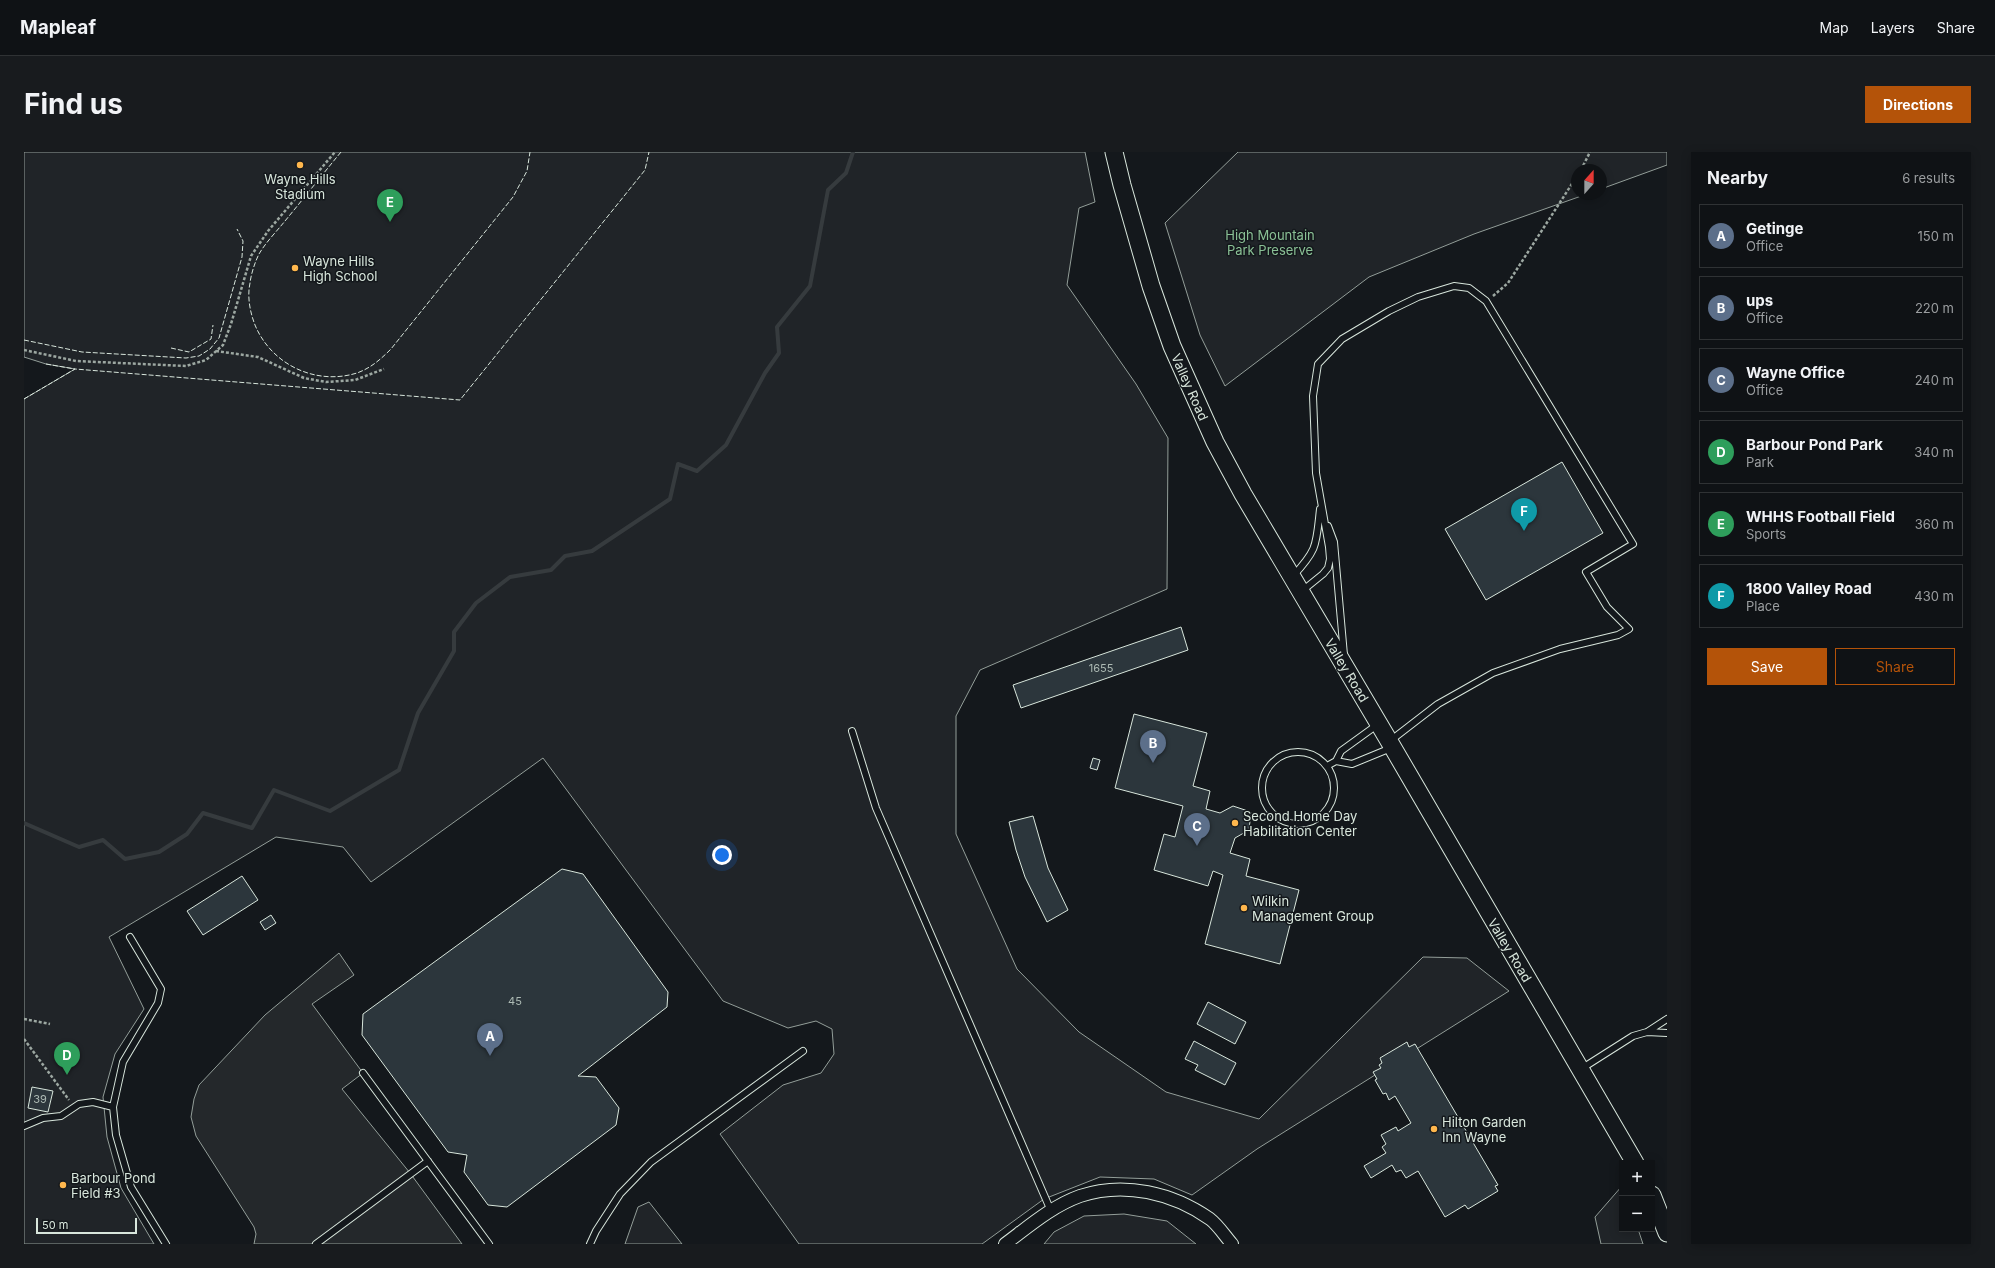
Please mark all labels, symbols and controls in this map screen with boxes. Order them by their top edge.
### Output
text: Mapleaf [20,16,96,39]
text: Map [1820,19,1849,36]
text: Layers [1871,19,1915,36]
text: Share [1937,19,1975,36]
button: Directions [1865,86,1971,123]
text: Find us [24,87,123,121]
marker: Wayne Hills Stadium [295,160,305,170]
north arrow [1571,164,1607,200]
text: Nearby [1707,168,1768,188]
text: 6 results [1902,170,1955,186]
place label: Wayne Hills Stadium [264,171,336,202]
pin: E [377,189,403,222]
text: Getinge [1746,219,1804,238]
park label: High Mountain Park Preserve [1225,227,1315,258]
text: A [1716,228,1726,244]
text: 150 m [1918,228,1954,244]
text: Office [1746,238,1783,254]
place label: Wayne Hills High School [303,253,377,284]
marker: Wayne Hills High School [290,263,300,273]
text: ups [1746,291,1773,310]
text: B [1717,300,1725,316]
text: 220 m [1915,300,1954,316]
text: Office [1746,310,1783,326]
street label: Valley Road [1168,351,1212,423]
text: Wayne Office [1746,363,1845,382]
text: C [1716,372,1726,388]
text: 240 m [1915,372,1954,388]
text: Office [1746,382,1783,398]
text: Barbour Pond Park [1746,435,1883,454]
text: D [1716,444,1726,460]
text: 340 m [1914,444,1954,460]
text: Park [1746,454,1774,470]
pin: F [1511,498,1537,531]
text: WHHS Football Field [1746,507,1895,526]
text: E [1717,516,1725,532]
text: 360 m [1915,516,1954,532]
text: Sports [1746,526,1786,542]
text: 1800 Valley Road [1746,579,1872,598]
text: F [1717,588,1725,604]
text: 430 m [1914,588,1954,604]
text: Place [1746,598,1780,614]
street label: Valley Road [1322,635,1372,705]
button: Save [1707,648,1827,685]
button: Share [1835,648,1955,685]
house number: 1655 [1089,661,1114,675]
pin: B [1140,730,1166,763]
place label: Second Home Day Habilitation Center [1243,808,1357,839]
pin: C [1184,813,1210,846]
marker: Second Home Day Habilitation Center [1230,818,1240,828]
your location [712,845,732,865]
place label: Wilkin Management Group [1252,893,1374,924]
marker: Wilkin Management Group [1239,903,1249,913]
street label: Valley Road [1485,915,1535,985]
house number: 45 [508,994,522,1008]
pin: A [477,1023,503,1056]
pin: D [54,1042,80,1075]
house number: 39 [33,1092,47,1106]
place label: Hilton Garden Inn Wayne [1442,1114,1526,1145]
marker: Hilton Garden Inn Wayne [1429,1124,1439,1134]
map controls [1619,1160,1655,1232]
button: + [1619,1160,1655,1196]
place label: Barbour Pond Field #3 [71,1170,156,1201]
marker: Barbour Pond Field #3 [58,1180,68,1190]
button: − [1619,1196,1655,1232]
scale bar [36,1216,137,1235]
text: 50 m [42,1218,68,1232]

